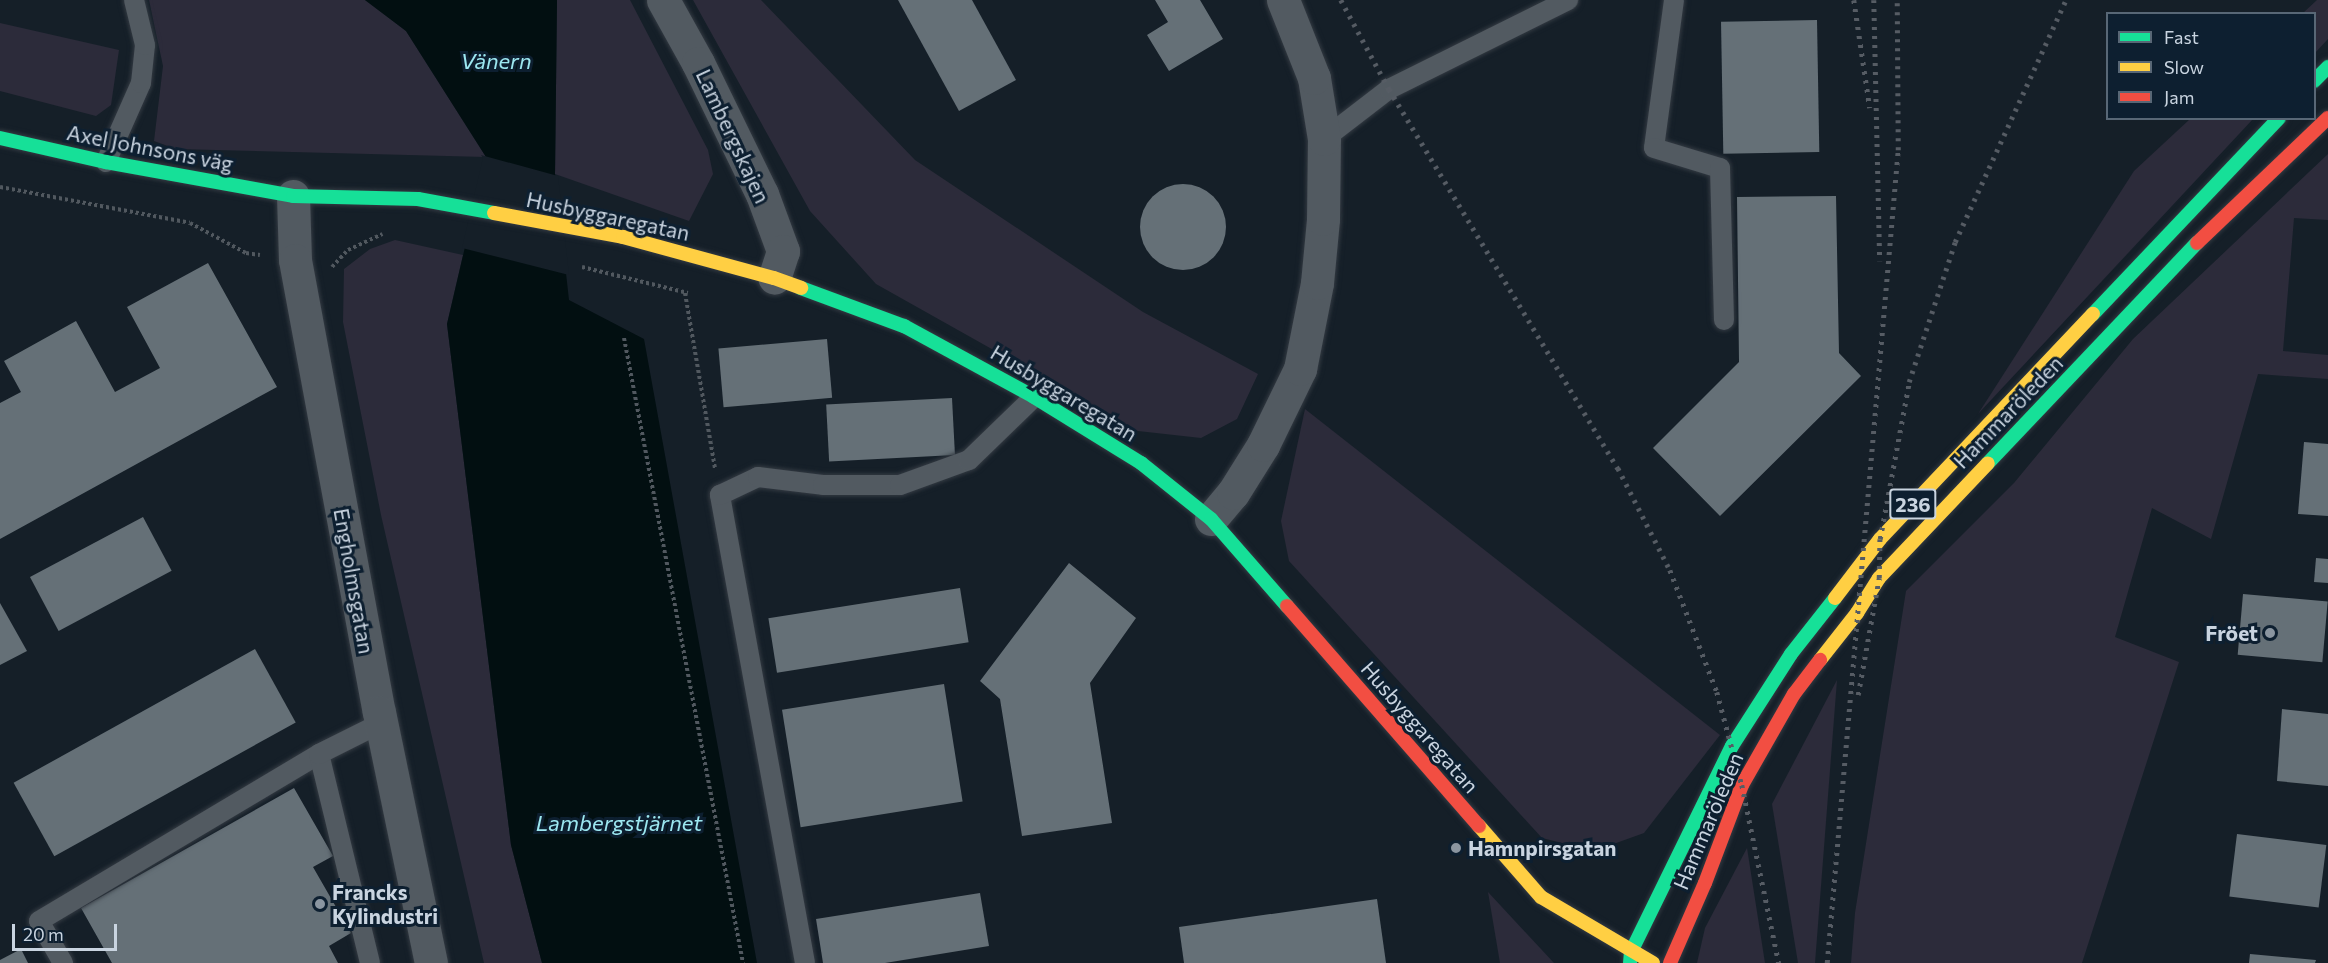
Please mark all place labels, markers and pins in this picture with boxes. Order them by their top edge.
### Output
place label: Fröet [2205,620,2258,646]
marker: Fröet [2263,626,2277,640]
place label: Hamnpirsgatan [1468,835,1616,861]
marker: Hamnpirsgatan [1449,841,1463,855]
place label: Francks Kylindustri [332,879,438,929]
marker: Francks Kylindustri [313,897,327,911]

